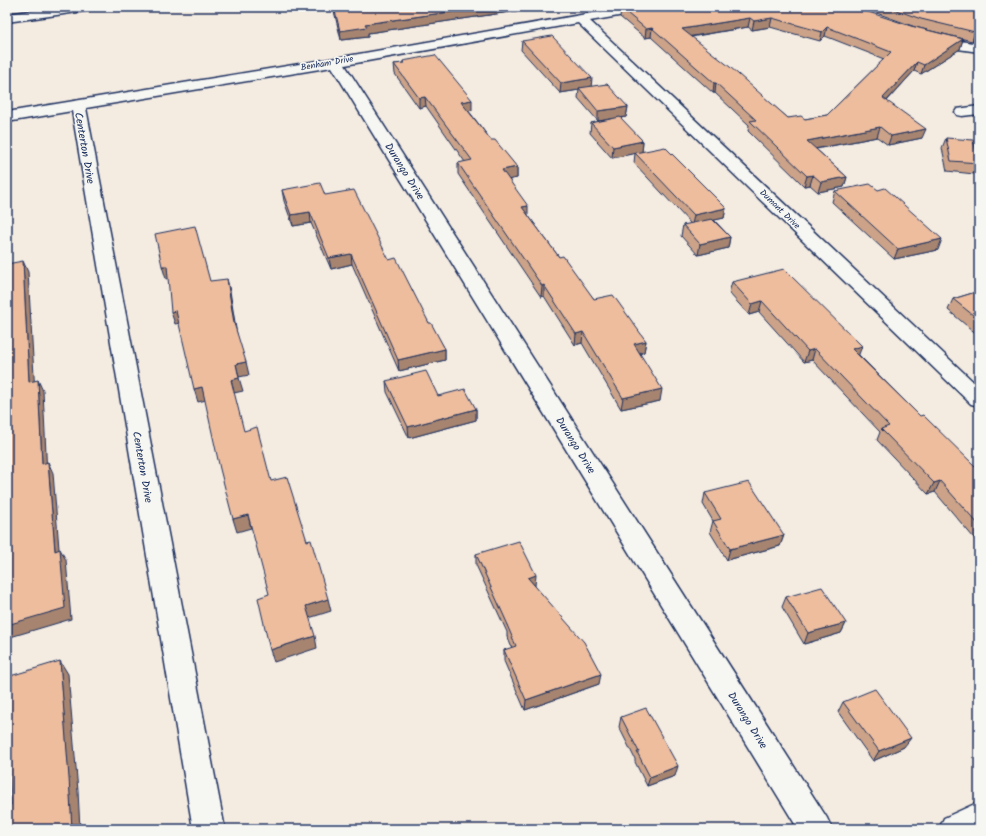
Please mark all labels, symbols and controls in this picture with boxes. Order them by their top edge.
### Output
street label: Benham Drive [300,51,355,75]
street label: Centerton Drive [69,111,99,186]
street label: Durango Drive [379,139,429,204]
street label: Dumont Drive [756,186,804,233]
street label: Durango Drive [550,413,600,478]
street label: Centerton Drive [127,430,157,505]
street label: Durango Drive [722,688,772,753]

